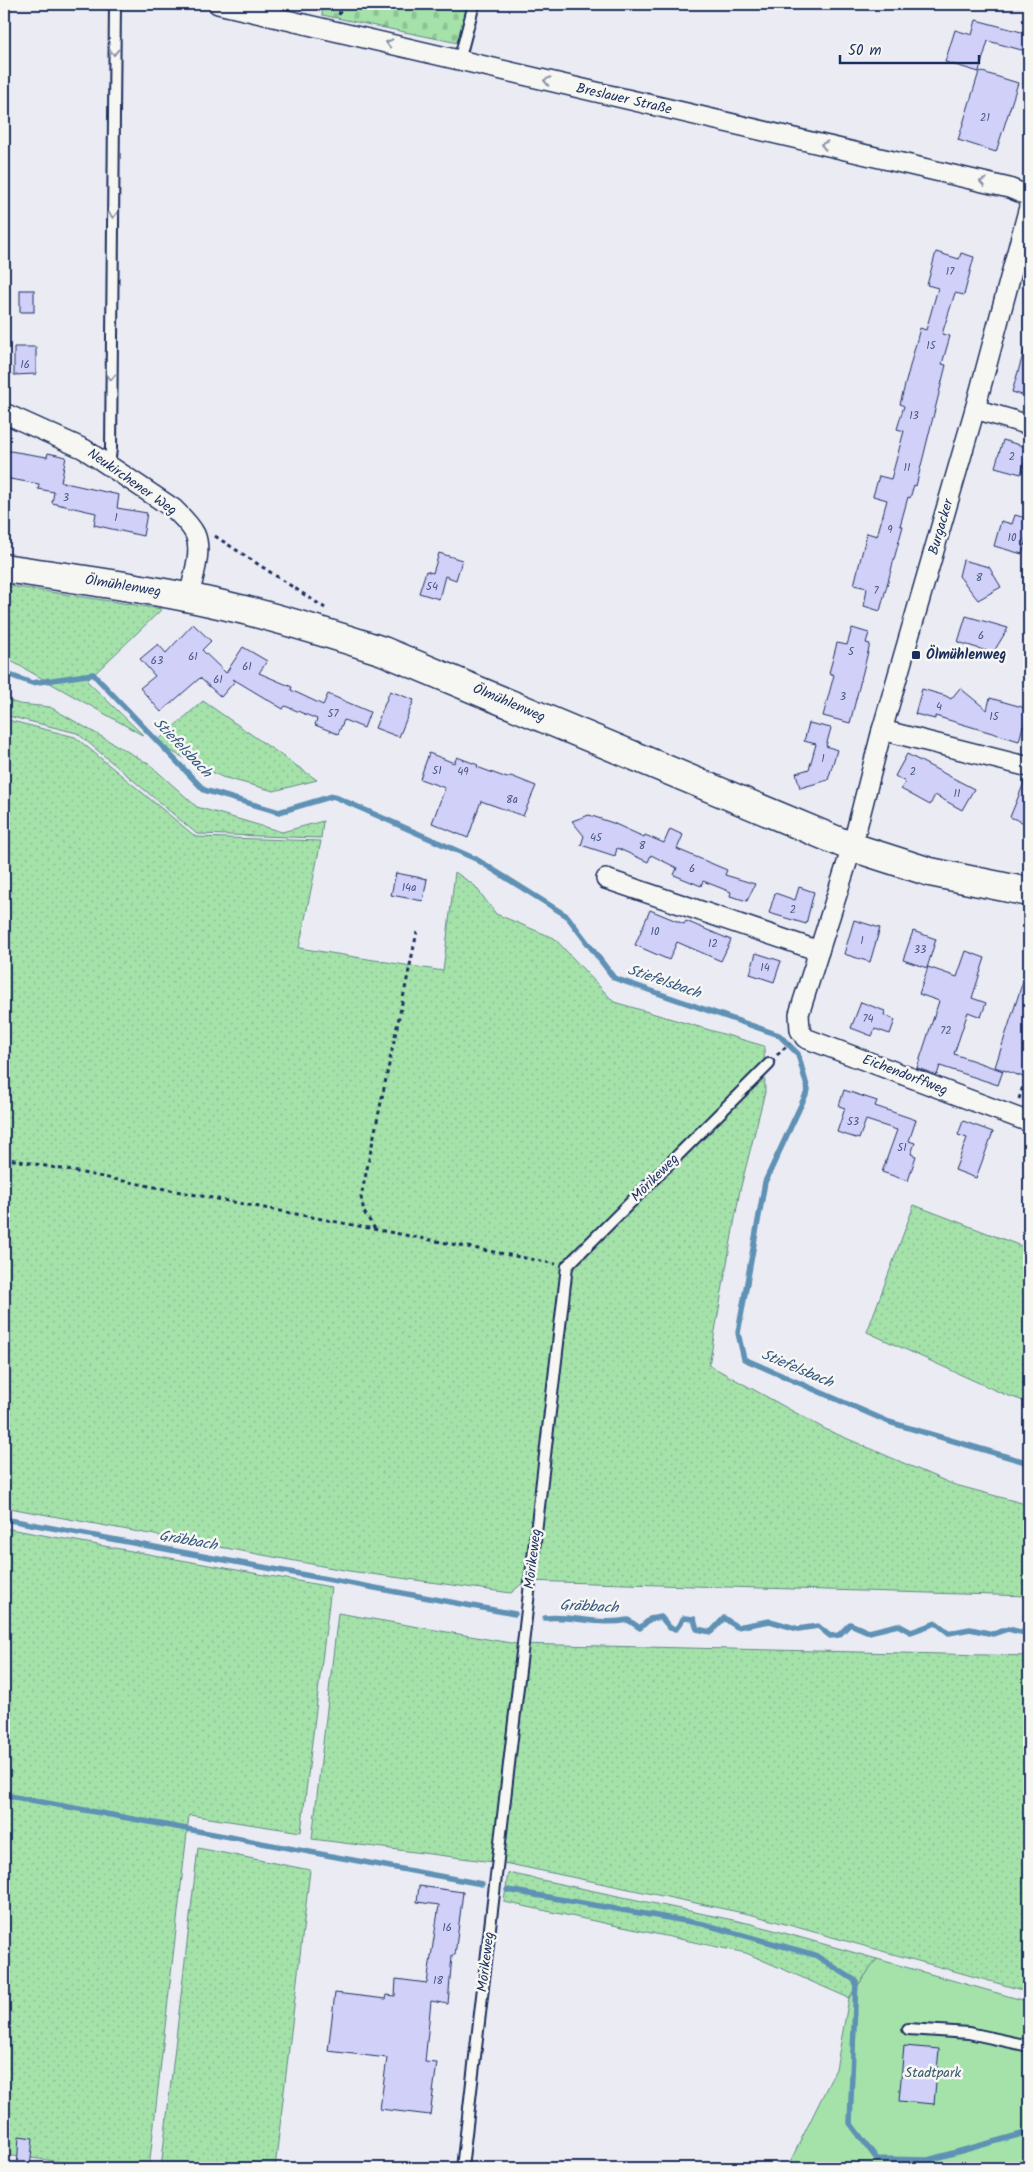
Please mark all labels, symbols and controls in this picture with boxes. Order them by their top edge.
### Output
scale bar [840,32,979,64]
one-way arrow [384,38,393,49]
text: 50 m [848,39,882,63]
one-way arrow [109,49,119,57]
one-way arrow [542,76,551,87]
street label: Breslauer Straße [574,77,675,121]
house number: 21 [980,109,990,127]
one-way arrow [820,140,829,151]
one-way arrow [978,177,987,188]
one-way arrow [108,212,118,219]
house number: 17 [946,263,955,281]
house number: 15 [926,337,937,355]
house number: 16 [20,356,30,374]
one-way arrow [106,374,116,382]
house number: 13 [909,407,919,425]
street label: Neukirchener Weg [83,443,181,521]
house number: 2 [1009,448,1015,466]
house number: 11 [904,459,910,477]
house number: 3 [63,489,69,507]
street label: Burgacker [923,495,960,558]
house number: 1 [114,509,118,527]
house number: 9 [887,521,893,539]
house number: 10 [1008,529,1017,547]
street label: Ölmühlenweg [83,569,163,603]
house number: 8 [976,569,983,587]
house number: 54 [426,578,438,596]
house number: 7 [873,582,879,600]
house number: 6 [978,627,984,645]
house number: 5 [848,643,855,661]
place label: Ölmühlenweg [926,644,1007,666]
house number: 61 [188,648,198,666]
marker: Ölmühlenweg [910,649,922,661]
house number: 63 [151,652,163,670]
house number: 61 [242,658,252,676]
house number: 61 [213,671,223,689]
street label: Ölmühlenweg [469,678,549,728]
house number: 3 [840,688,846,706]
house number: 4 [936,698,942,716]
house number: 57 [328,705,339,723]
house number: 15 [989,708,1000,726]
water label: Stiefelsbach [147,712,218,785]
house number: 1 [821,750,825,768]
house number: 51 [432,762,442,780]
house number: 49 [457,763,469,781]
house number: 2 [910,763,916,781]
house number: 11 [954,785,960,803]
house number: 8a [506,791,518,809]
house number: 45 [590,829,603,847]
house number: 8 [639,837,646,855]
house number: 6 [689,860,695,878]
house number: 14a [402,879,416,897]
house number: 2 [790,901,796,919]
house number: 10 [651,923,660,941]
house number: 1 [860,932,864,950]
house number: 12 [708,935,718,953]
house number: 33 [914,941,926,959]
water label: Stiefelsbach [624,958,706,1006]
house number: 14 [760,959,770,977]
house number: 74 [862,1010,874,1028]
house number: 72 [940,1022,952,1040]
street label: Eichendorffweg [859,1049,951,1101]
house number: 53 [847,1113,859,1131]
house number: 51 [897,1139,907,1157]
street label: Mörikeweg [626,1149,684,1207]
water label: Stiefelsbach [757,1343,839,1396]
water label: Gräbbach [157,1524,221,1558]
street label: Mörikeweg [518,1528,548,1590]
water label: Gräbbach [559,1593,621,1621]
house number: 16 [442,1919,452,1937]
street label: Mörikeweg [471,1931,501,1993]
house number: 18 [433,1972,443,1990]
park label: Stadtpark [905,2062,962,2084]

